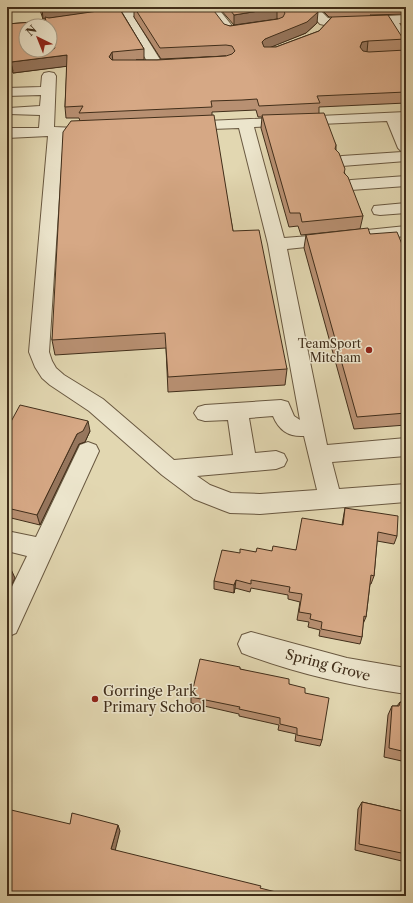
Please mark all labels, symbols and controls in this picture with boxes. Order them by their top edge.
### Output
north arrow [18,18,58,58]
text: N [23,22,40,39]
place label: TeamSport Mitcham [298,336,362,365]
marker: TeamSport Mitcham [364,345,374,355]
street label: Spring Grove [284,645,373,685]
place label: Gorringe Park Primary School [103,682,206,716]
marker: Gorringe Park Primary School [90,694,100,704]

